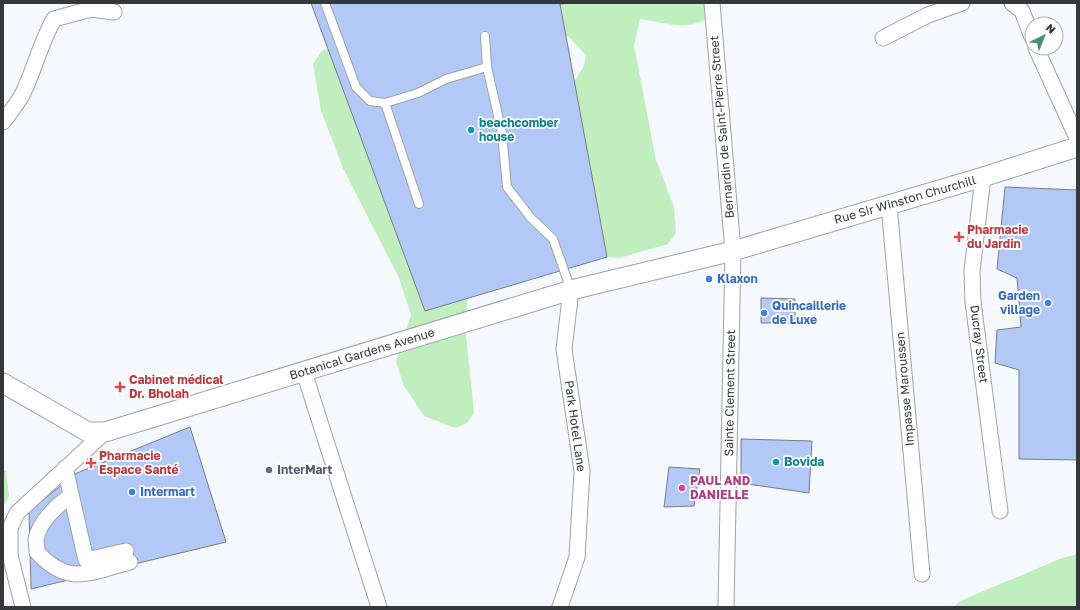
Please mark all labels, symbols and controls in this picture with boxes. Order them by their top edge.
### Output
north arrow [1024,16,1064,56]
text: N [1044,21,1059,36]
street label: Bernardin de Saint-Pierre Street [706,35,737,219]
place label: beachcomber house [479,115,559,144]
marker: beachcomber house [466,125,476,135]
street label: Rue Sir Winston Churchill [832,172,978,227]
place label: Pharmacie du Jardin [967,222,1029,251]
marker: Pharmacie du Jardin [954,232,964,242]
place label: Klaxon [717,271,758,286]
marker: Klaxon [704,274,714,284]
place label: Garden village [998,288,1040,317]
place label: Quincaillerie de Luxe [772,298,846,327]
marker: Garden village [1043,298,1053,308]
street label: Ducray Street [967,304,992,384]
marker: Quincaillerie de Luxe [759,308,769,318]
street label: Botanical Gardens Avenue [288,324,436,383]
street label: Sainte Clement Street [721,329,738,456]
street label: Impasse Maroussen [892,331,917,447]
place label: Cabinet médical Dr. Bholah [129,372,223,401]
street label: Park Hotel Lane [562,379,589,473]
marker: Cabinet médical Dr. Bholah [114,381,126,393]
place label: Pharmacie Espace Santé [99,448,179,477]
place label: Bovida [784,454,824,469]
marker: Bovida [771,457,781,467]
marker: Pharmacie Espace Santé [86,458,96,468]
place label: InterMart [277,462,332,477]
marker: InterMart [264,465,274,475]
place label: PAUL AND DANIELLE [690,473,751,502]
marker: PAUL AND DANIELLE [677,483,687,493]
place label: Intermart [140,484,195,499]
marker: Intermart [127,487,137,497]

